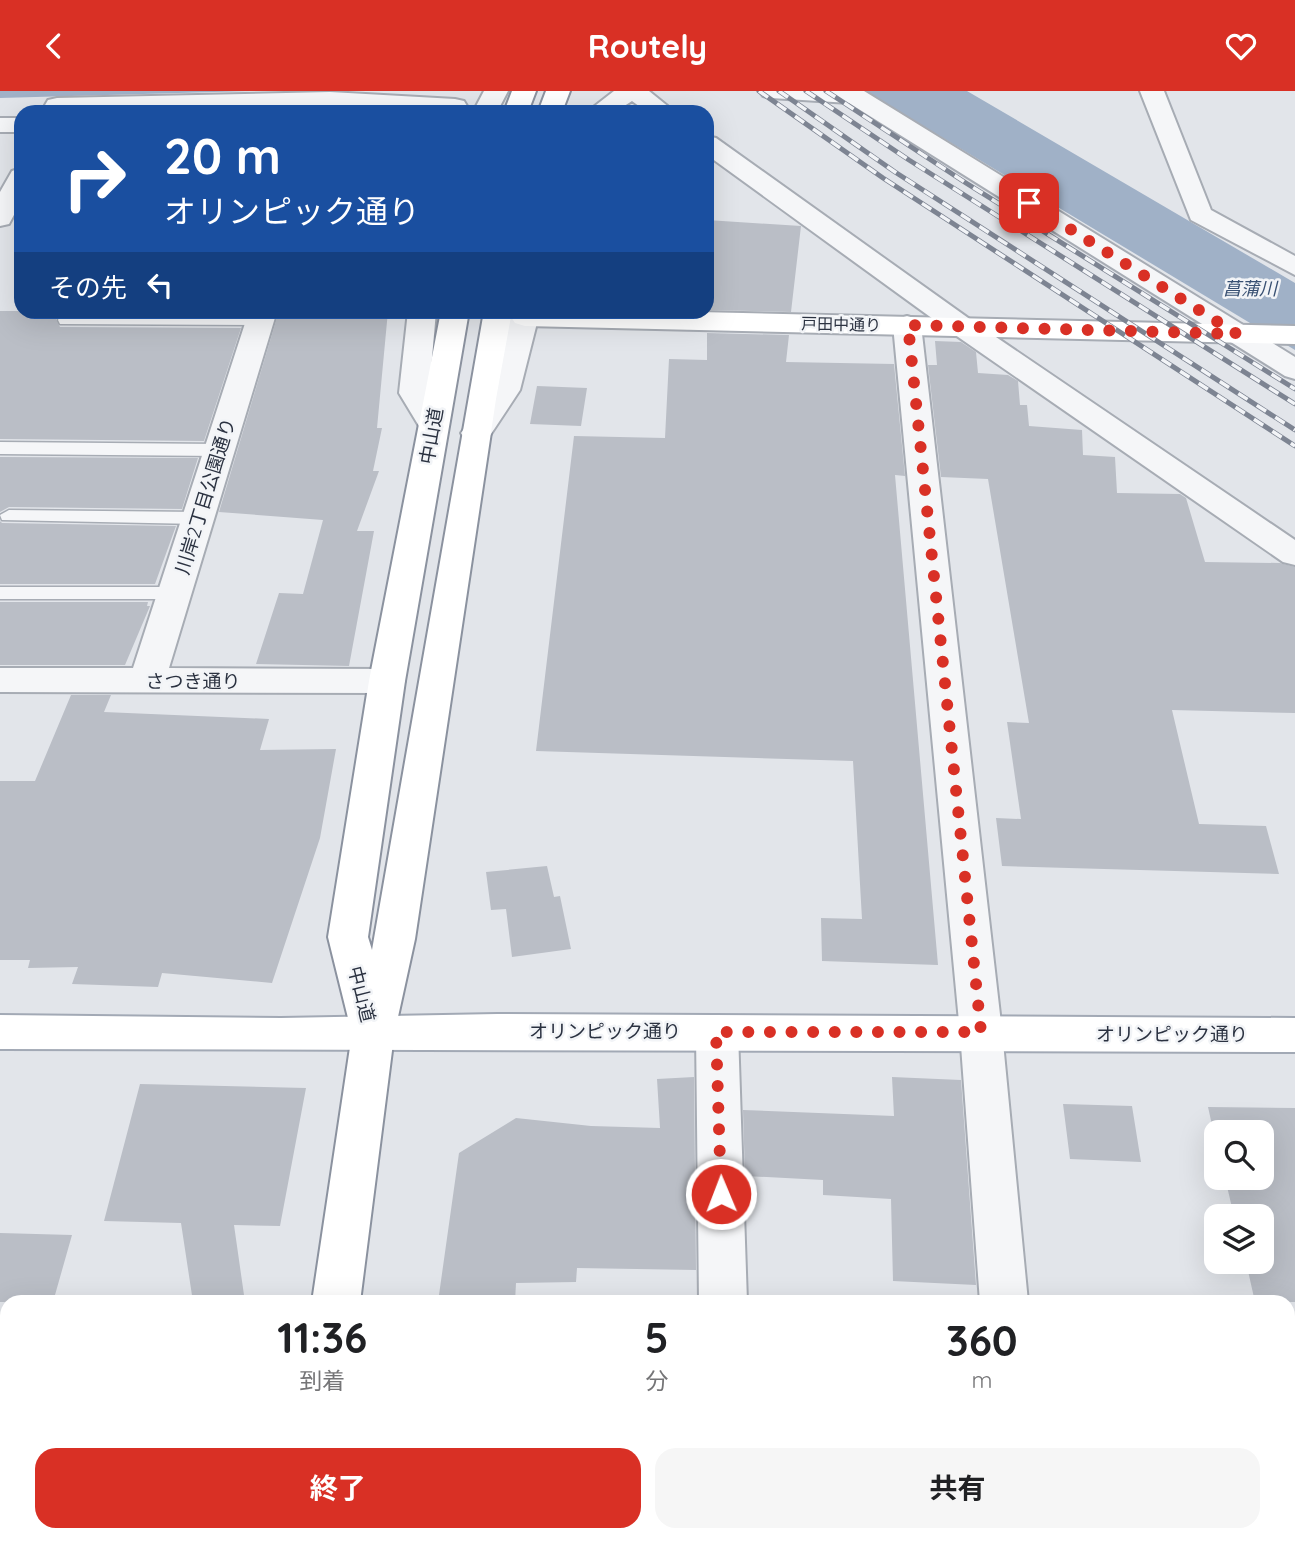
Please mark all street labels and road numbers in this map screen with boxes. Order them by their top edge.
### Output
street label: 戸田中通り [801,313,881,335]
street label: 中山道 [414,406,448,466]
street label: 川岸2丁目公園通り [170,415,240,577]
street label: さつき通り [145,669,241,693]
street label: 中山道 [343,963,381,1025]
street label: オリンピック通り [529,1019,681,1043]
street label: オリンピック通り [1096,1022,1248,1046]

